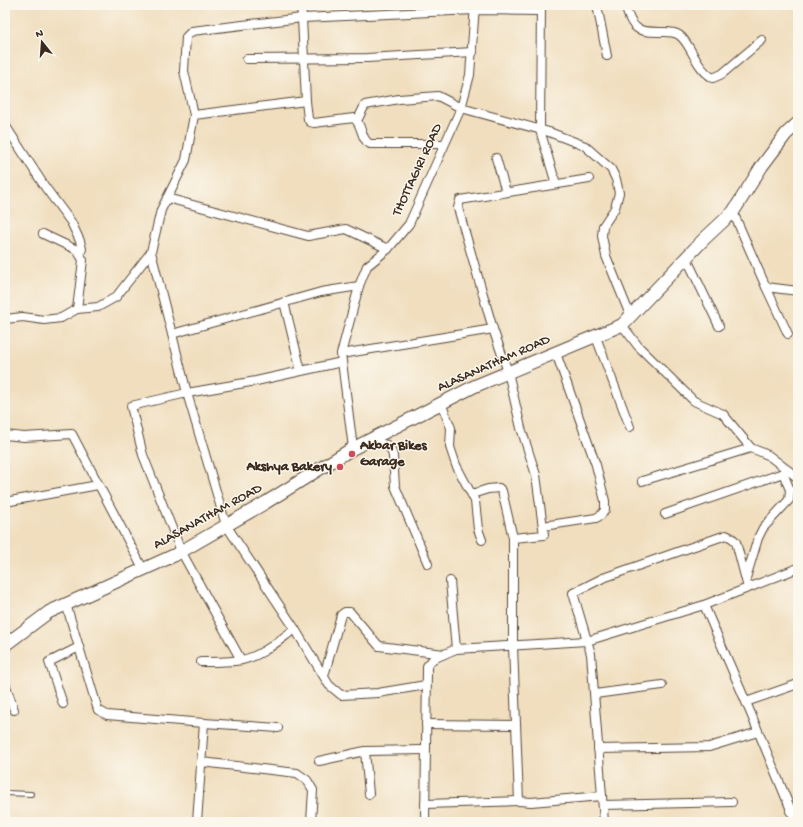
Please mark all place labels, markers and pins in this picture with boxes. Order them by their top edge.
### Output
place label: Akbar Bikes Garage [359,438,428,471]
marker: Akbar Bikes Garage [347,449,357,459]
place label: Akshya Bakery [246,459,332,476]
marker: Akshya Bakery [335,462,345,472]

